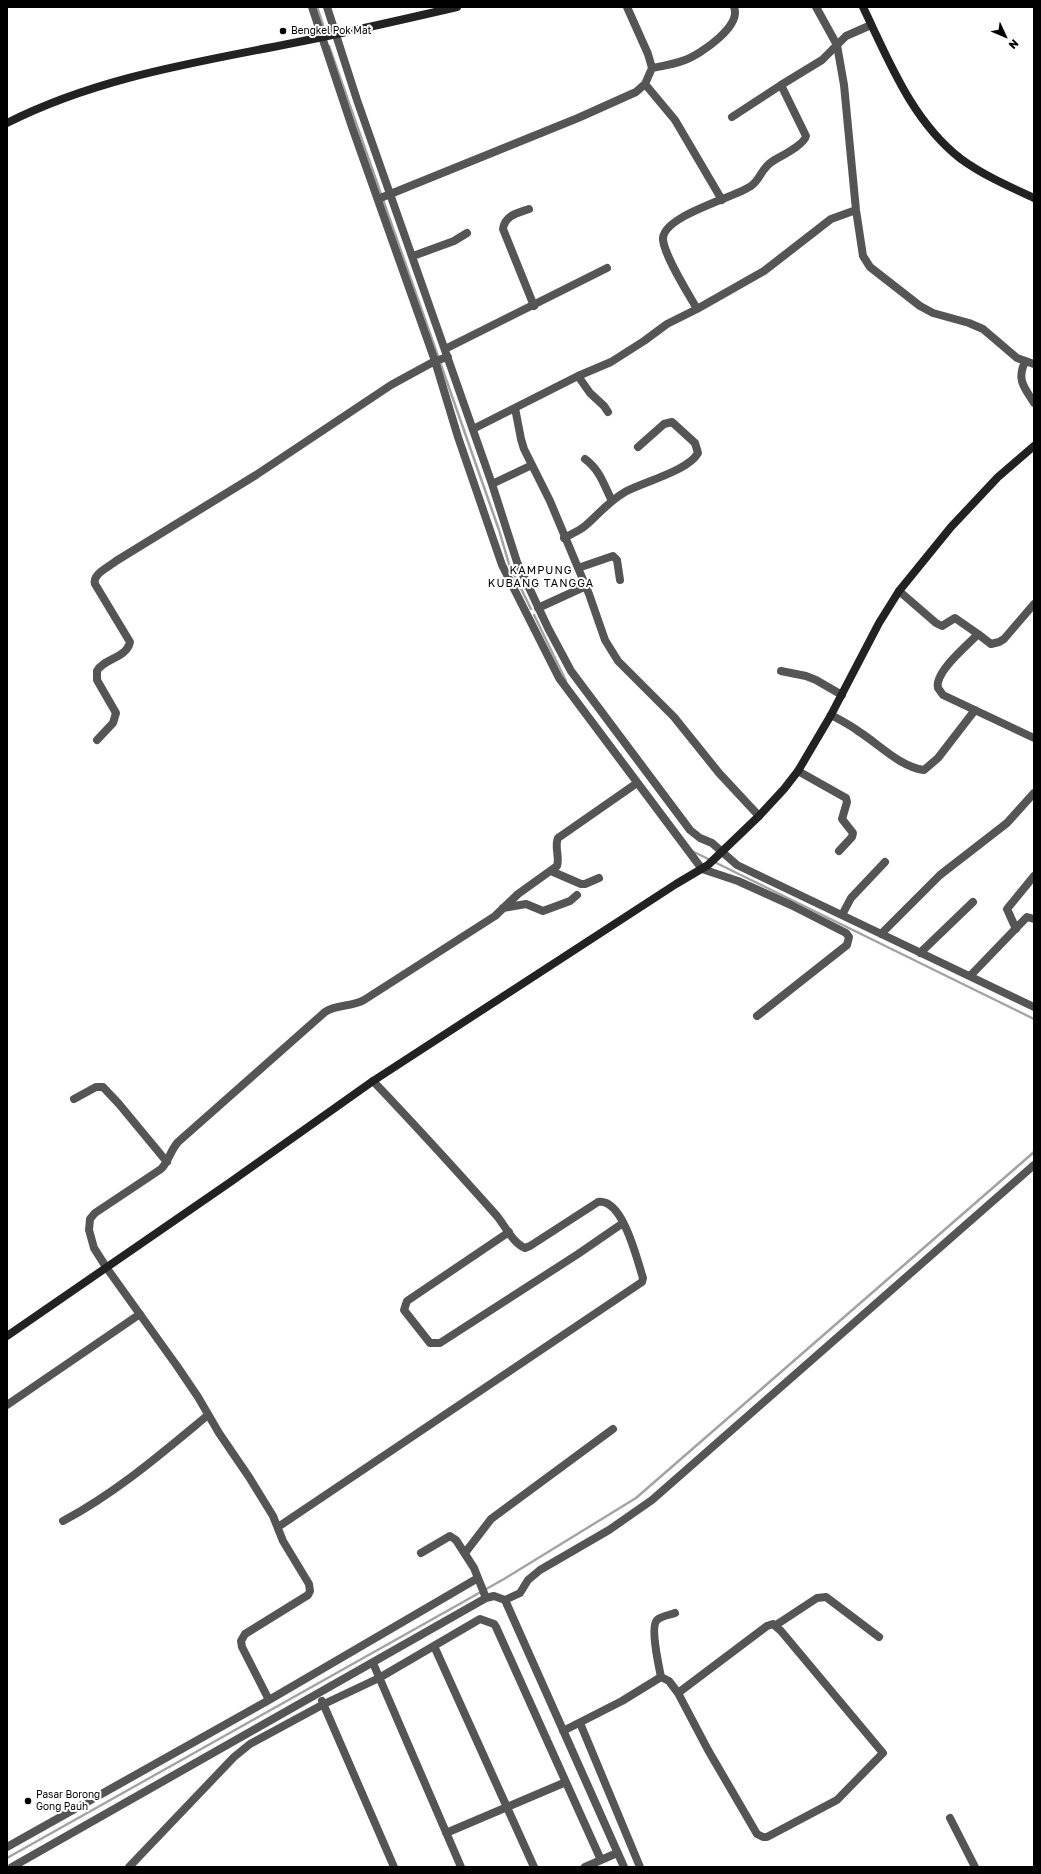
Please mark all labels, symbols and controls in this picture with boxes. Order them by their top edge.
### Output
north arrow [985,16,1025,56]
place label: Bengkel Pok Mat [291,25,371,37]
marker: Bengkel Pok Mat [278,26,288,36]
text: N [1006,37,1022,52]
district label: KAMPUNG KUBANG TANGGA [488,564,594,590]
place label: Pasar Borong Gong Pauh [36,1789,100,1812]
marker: Pasar Borong Gong Pauh [23,1796,33,1806]

